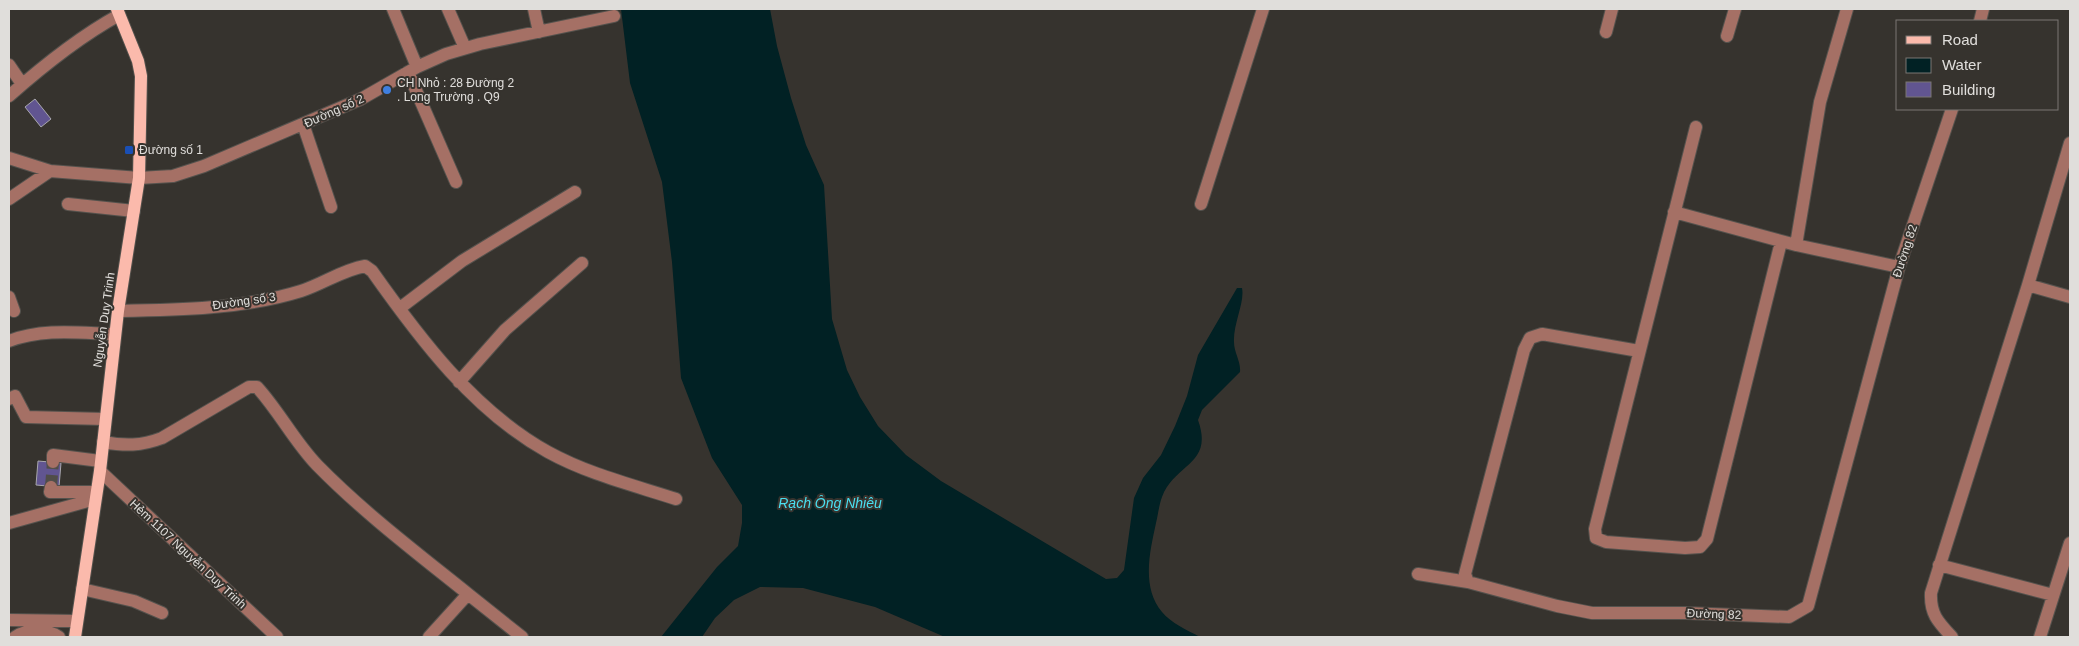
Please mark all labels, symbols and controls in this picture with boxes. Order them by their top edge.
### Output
legend [1896,20,2059,110]
text: Road [1942,31,1978,48]
text: Water [1942,56,1981,73]
place label: CH Nhỏ : 28 Đường 2 . Long Trường . Q9 [397,76,515,104]
text: Building [1942,81,1995,98]
marker: CH Nhỏ : 28 Đường 2 . Long Trường . Q9 [381,84,393,96]
street label: Đường số 2 [302,91,366,130]
place label: Đường số 1 [139,143,203,157]
marker: Đường số 1 [123,144,135,156]
street label: Đường 82 [1890,223,1920,279]
street label: Nguyễn Duy Trinh [89,271,118,369]
street label: Đường số 3 [211,290,277,312]
water label: Rạch Ông Nhiêu [778,495,882,511]
street label: Hẻm 1107 Nguyễn Duy Trinh [127,496,250,612]
street label: Đường 82 [1686,606,1742,622]

